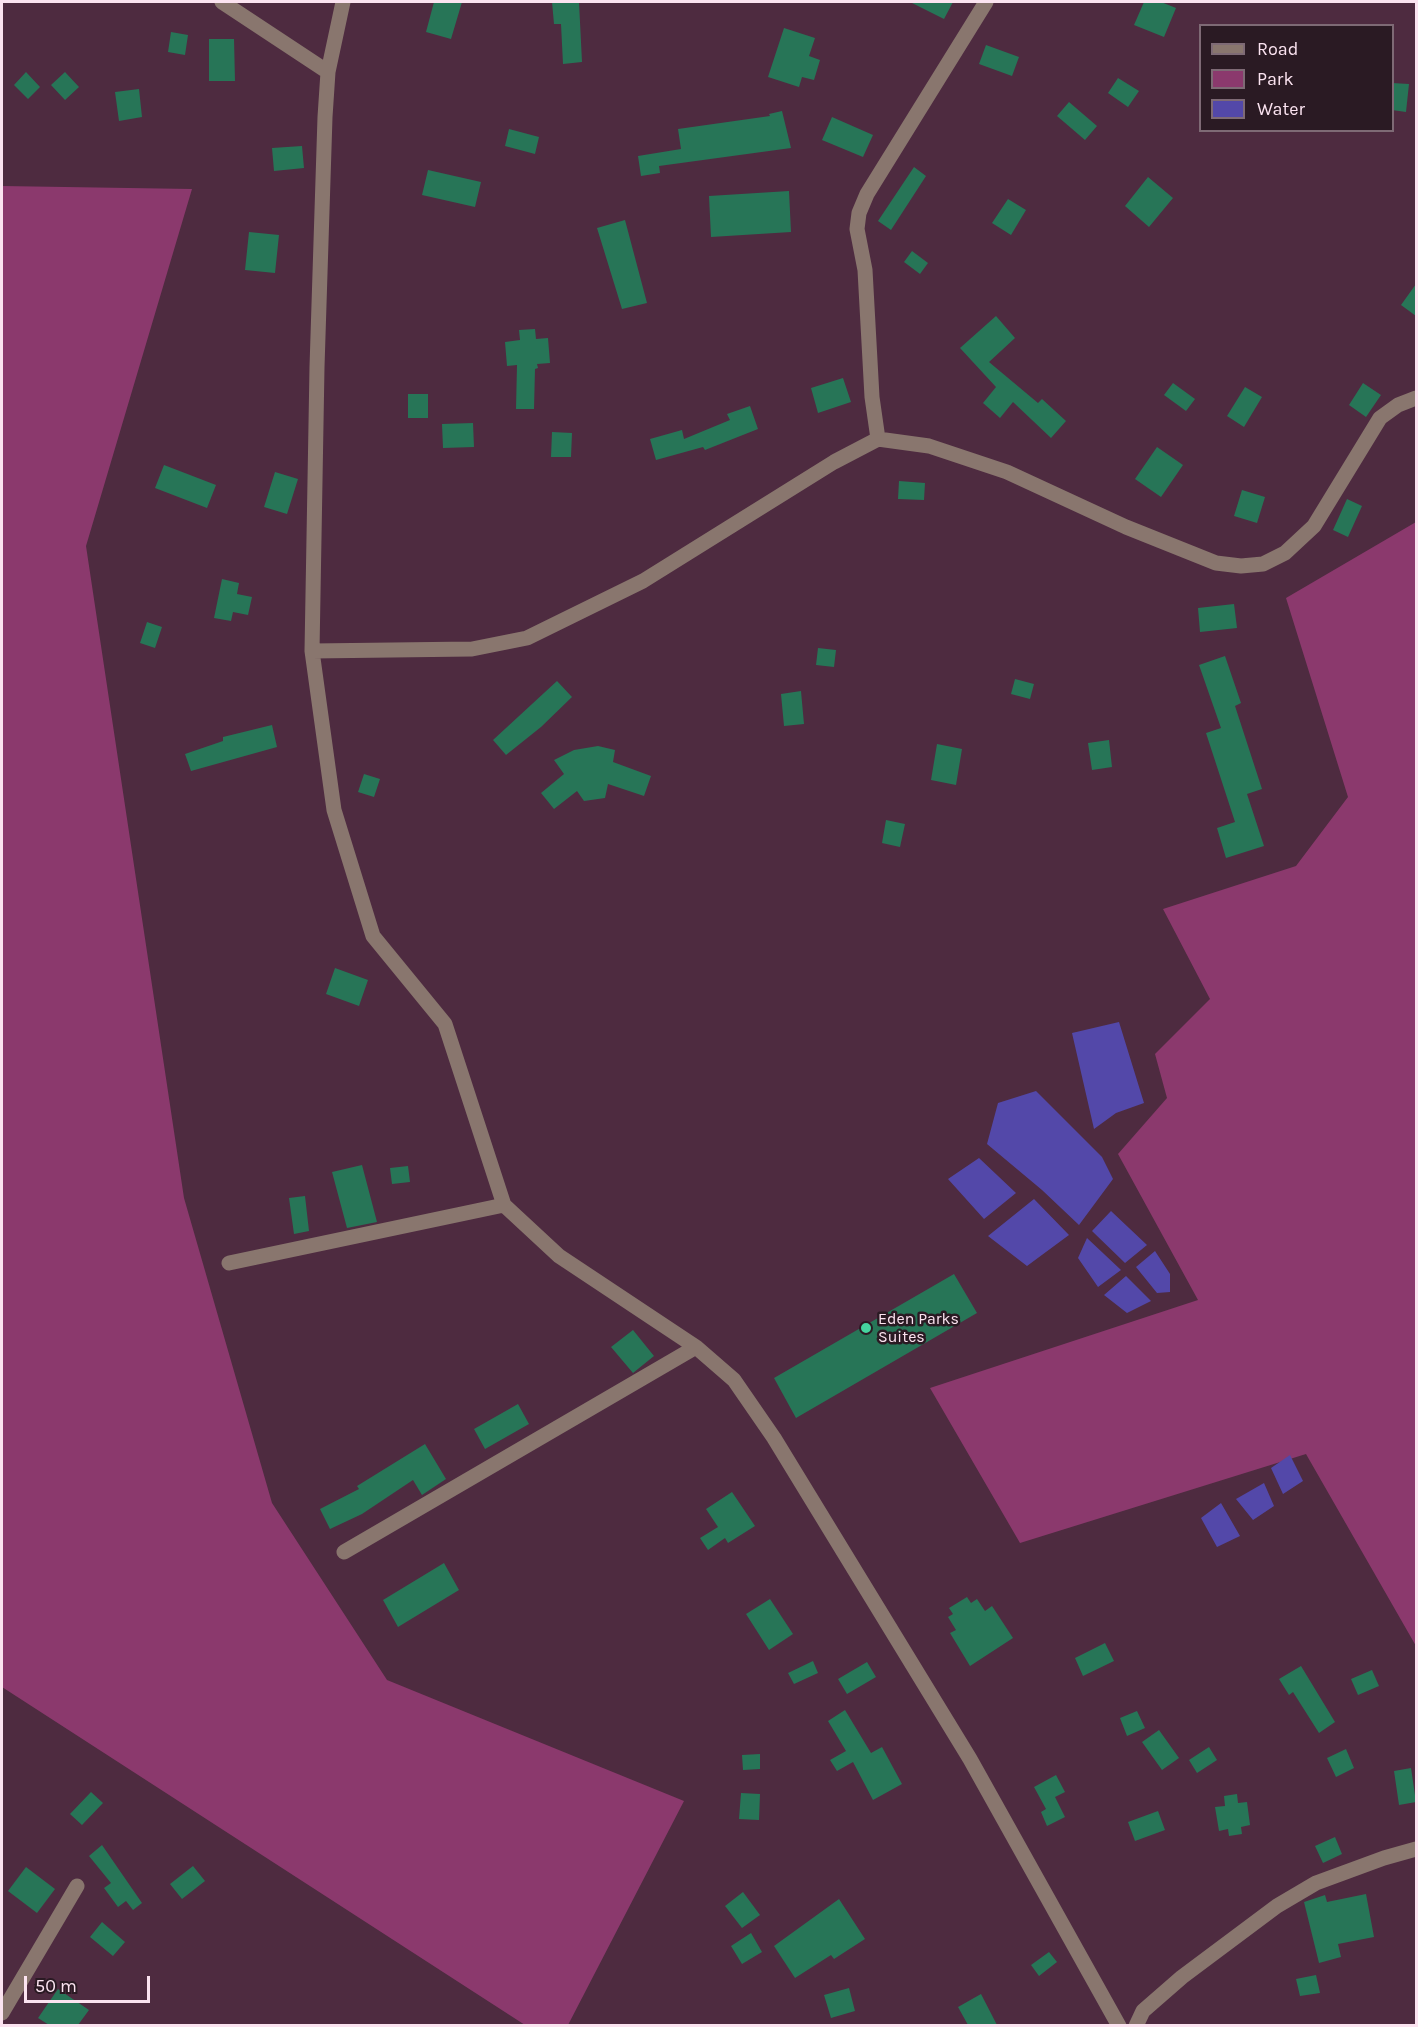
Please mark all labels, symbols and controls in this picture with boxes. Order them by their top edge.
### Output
legend [1199,24,1394,132]
text: Road [1257,38,1298,60]
text: Park [1257,68,1294,90]
text: Water [1257,98,1305,120]
place label: Eden Parks Suites [878,1309,959,1347]
marker: Eden Parks Suites [859,1321,873,1335]
scale bar [27,1964,153,2002]
text: 50 m [35,1975,77,1997]

